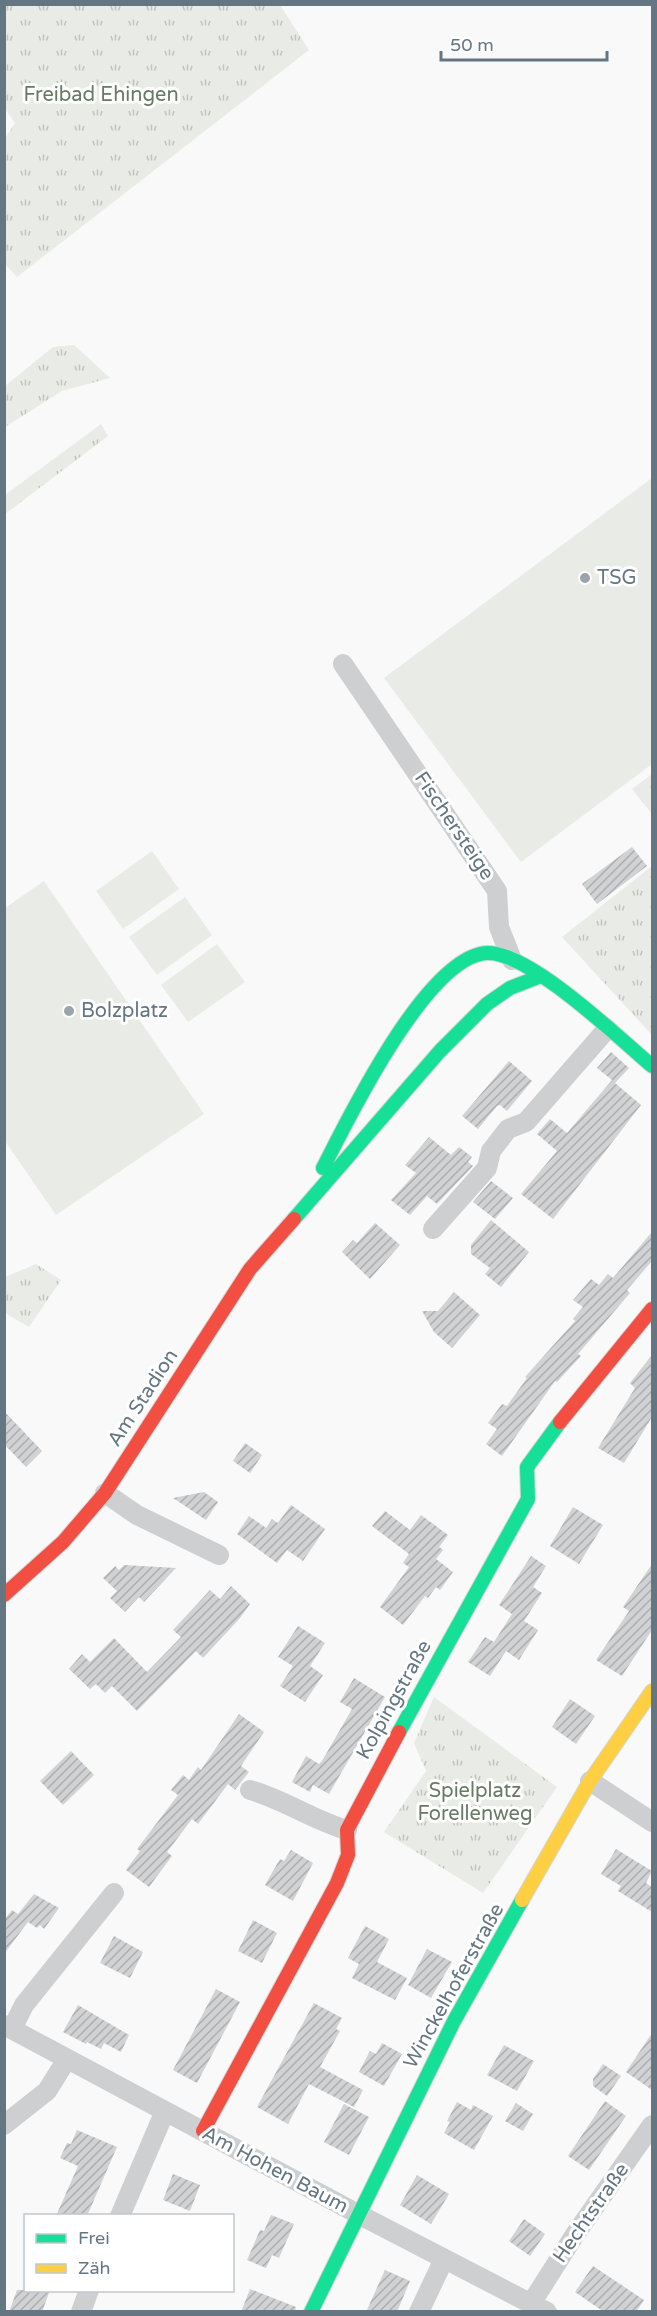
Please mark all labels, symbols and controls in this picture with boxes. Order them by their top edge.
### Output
scale bar [441,24,608,62]
text: 50 m [450,34,494,56]
park label: Freibad Ehingen [23,83,179,107]
place label: TSG [597,566,637,590]
marker: TSG [578,571,592,585]
street label: Fischersteige [409,767,499,885]
place label: Bolzplatz [81,999,168,1023]
marker: Bolzplatz [62,1004,76,1018]
street label: Am Stadion [103,1345,183,1451]
street label: Kolpingstraße [351,1636,437,1764]
park label: Spielplatz Forellenweg [417,1779,533,1826]
street label: Winckelhoferstraße [399,1899,509,2073]
street label: Am Hohen Baum [198,2121,352,2219]
street label: Hechtstraße [548,2159,634,2267]
legend [24,2214,234,2292]
text: Frei [78,2227,110,2249]
text: Zäh [78,2257,111,2279]

